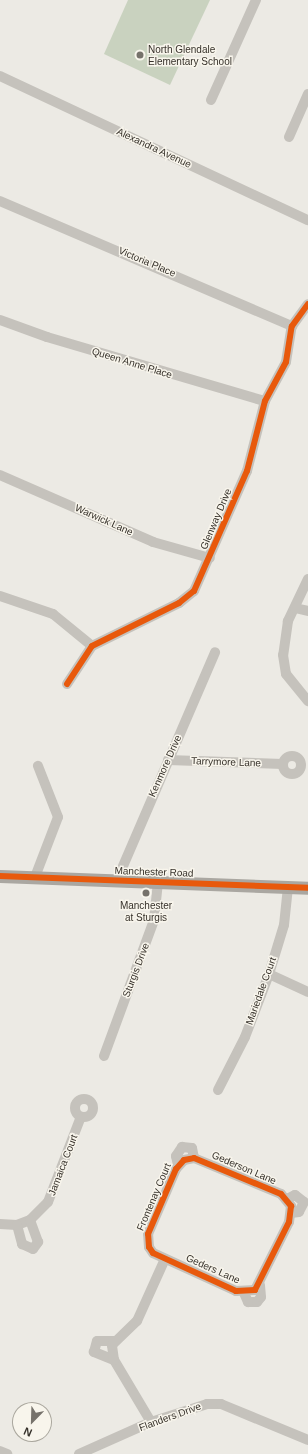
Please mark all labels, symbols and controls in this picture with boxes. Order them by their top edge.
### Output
place label: North Glendale Elementary School [148,43,232,66]
marker: North Glendale Elementary School [135,50,145,60]
street label: Alexandra Avenue [115,125,193,171]
street label: Victoria Place [117,245,177,279]
street label: Queen Anne Place [90,345,174,381]
street label: Glenway Drive [198,487,234,551]
street label: Warwick Lane [73,502,135,538]
street label: Kenmore Drive [146,733,184,799]
street label: Tarrymore Lane [191,755,261,769]
street label: Manchester Road [114,865,194,879]
marker: Manchester at Sturgis [141,888,151,898]
place label: Manchester at Sturgis [120,899,172,922]
street label: Sturgis Drive [120,941,152,999]
street label: Mariedale Court [243,956,279,1026]
street label: Jamaica Court [46,1133,80,1197]
street label: Gederson Lane [210,1149,278,1187]
street label: Frontenay Court [134,1161,174,1233]
street label: Geders Lane [184,1252,242,1286]
street label: Flanders Drive [137,1400,203,1434]
north arrow [12,1402,52,1442]
text: N [22,1425,34,1439]

